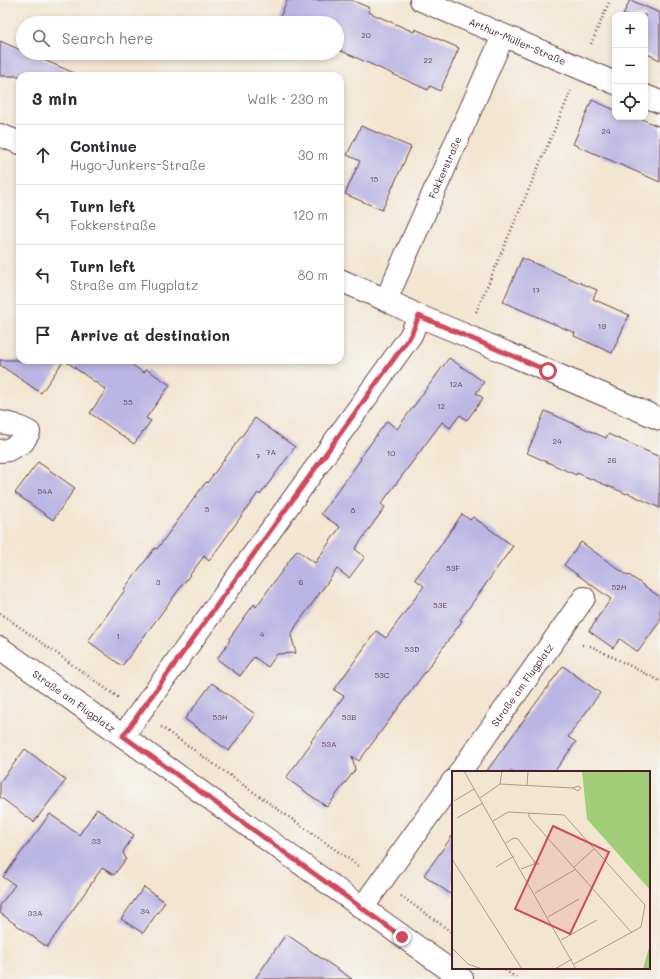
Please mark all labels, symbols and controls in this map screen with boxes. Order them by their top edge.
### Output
map controls [612,12,648,120]
button: + [612,12,648,48]
street label: Arthur-Müller-Straße [467,14,568,68]
search box [16,16,344,60]
icon: search [30,27,52,49]
text: Search here [62,28,153,48]
house number: 20 [361,30,371,40]
button: − [612,48,648,84]
house number: 22 [424,55,432,65]
button: locate [612,84,648,120]
text: 3 min [32,87,77,109]
text: Walk · 230 m [247,90,328,107]
house number: 24 [601,126,611,136]
street label: Fokkerstraße [425,134,465,201]
text: Continue [70,136,137,156]
icon: ahead [32,144,54,166]
text: 30 m [298,146,328,163]
text: Hugo-Junkers-Straße [70,156,206,173]
house number: 15 [370,174,378,184]
text: Turn left [70,196,135,216]
icon: left [32,204,54,226]
text: 120 m [292,206,328,223]
text: Fokkerstraße [70,216,156,233]
text: Turn left [70,256,135,276]
icon: left [32,264,54,286]
text: 80 m [298,266,328,283]
text: Straße am Flugplatz [70,276,198,293]
house number: 17 [532,285,541,295]
house number: 19 [598,321,606,331]
icon: arrive [32,324,54,346]
text: Arrive at destination [70,325,230,345]
route start [539,362,557,380]
house number: 12A [449,379,463,389]
house number: 55 [123,397,133,407]
house number: 12 [437,401,445,411]
house number: 24 [552,436,562,446]
house number: 7A [266,447,276,457]
house number: 10 [387,448,395,458]
house number: 7 [256,451,261,461]
house number: 26 [607,455,617,465]
house number: 54A [38,486,52,496]
house number: 5 [205,504,210,514]
house number: 8 [351,505,356,515]
house number: 53F [446,563,460,573]
house number: 3 [156,577,161,587]
house number: 6 [299,577,304,587]
house number: 52H [612,582,627,592]
house number: 53E [433,600,447,610]
house number: 4 [260,629,265,639]
house number: 1 [116,631,120,641]
street label: Straße am Flugplatz [488,640,557,729]
house number: 53D [405,644,420,654]
street label: Straße am Flugplatz [30,667,119,736]
house number: 53C [374,670,390,680]
house number: 53H [212,712,228,722]
house number: 53B [342,712,356,722]
house number: 53A [322,739,336,749]
inset map [452,771,650,969]
house number: 33 [91,836,101,846]
house number: 34 [140,906,150,916]
house number: 33A [28,908,42,918]
route end [393,928,411,946]

